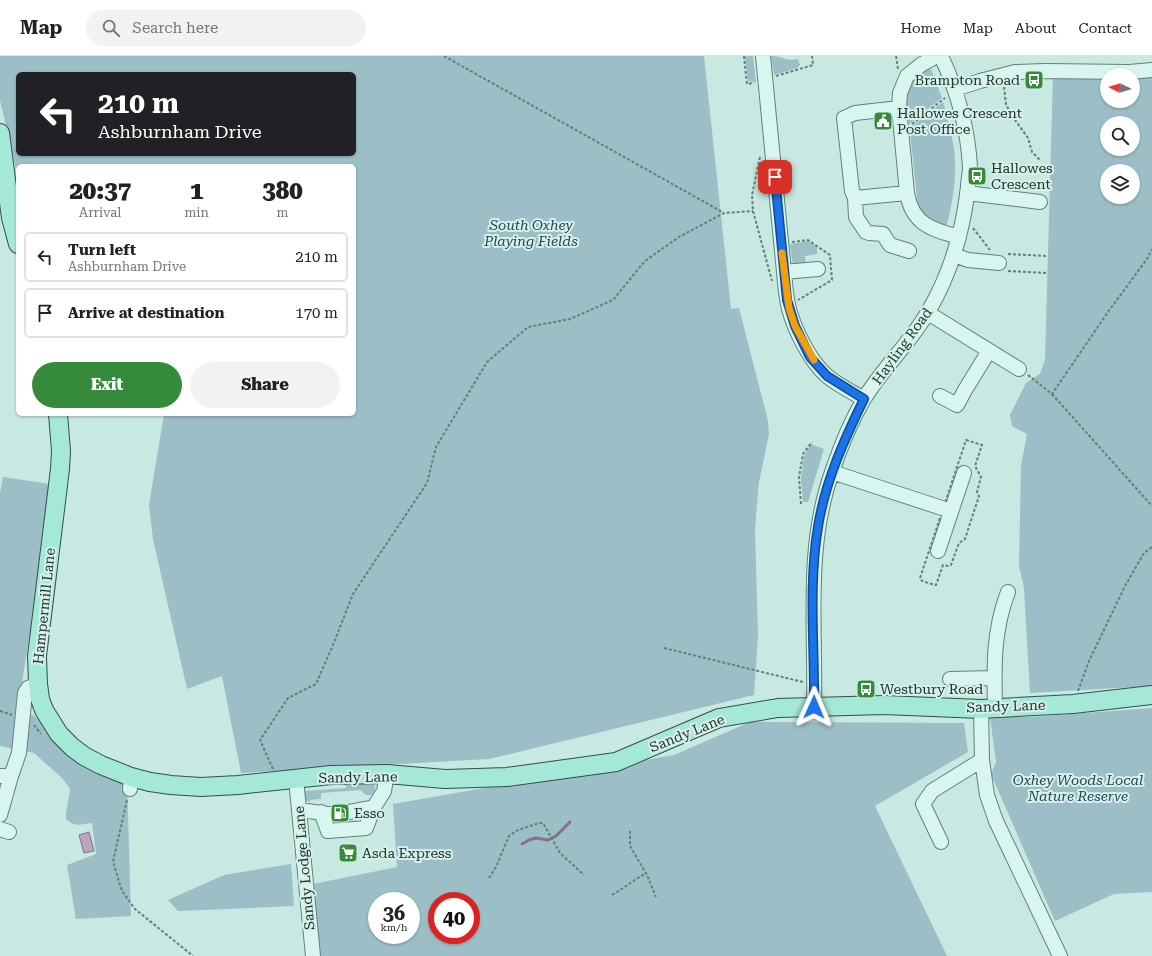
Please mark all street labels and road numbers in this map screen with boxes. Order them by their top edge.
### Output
street label: Hayling Road [869,305,935,387]
street label: Hampermill Lane [30,547,58,665]
street label: Sandy Lane [966,697,1046,715]
street label: Sandy Lane [647,711,727,755]
street label: Sandy Lane [318,768,398,786]
street label: Sandy Lodge Lane [291,805,317,931]

